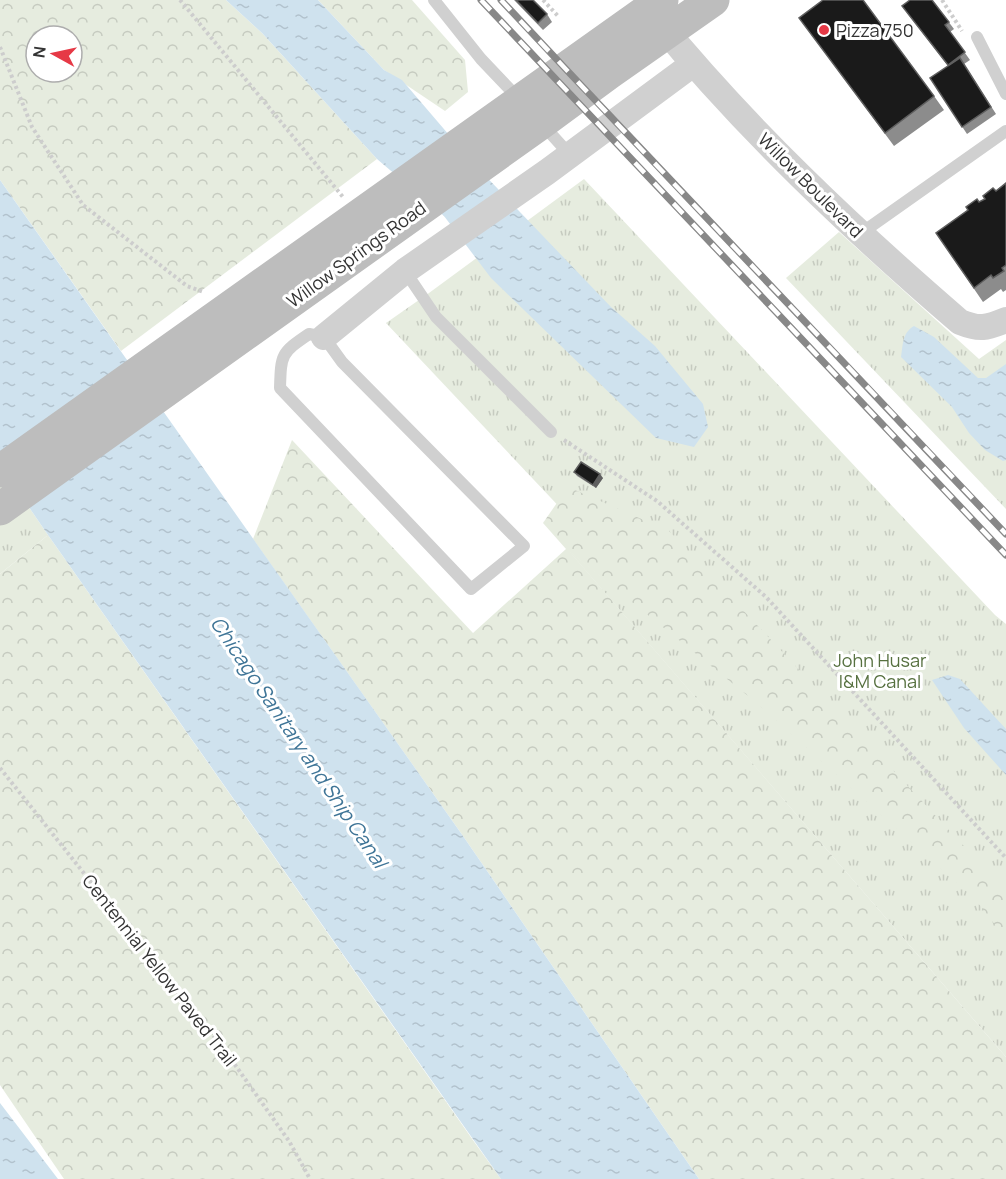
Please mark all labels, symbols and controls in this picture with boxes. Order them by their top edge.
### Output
place label: Pizza 750 [836,18,914,42]
marker: Pizza 750 [817,23,831,37]
north arrow [24,24,84,84]
text: N [27,45,51,59]
street label: Willow Boulevard [753,127,869,243]
street label: Willow Springs Road [282,195,430,313]
water label: Chicago Sanitary and Ship Canal [205,611,395,875]
park label: John Husar I&M Canal [834,648,927,693]
street label: Centennial Yellow Paved Trail [77,869,243,1071]

